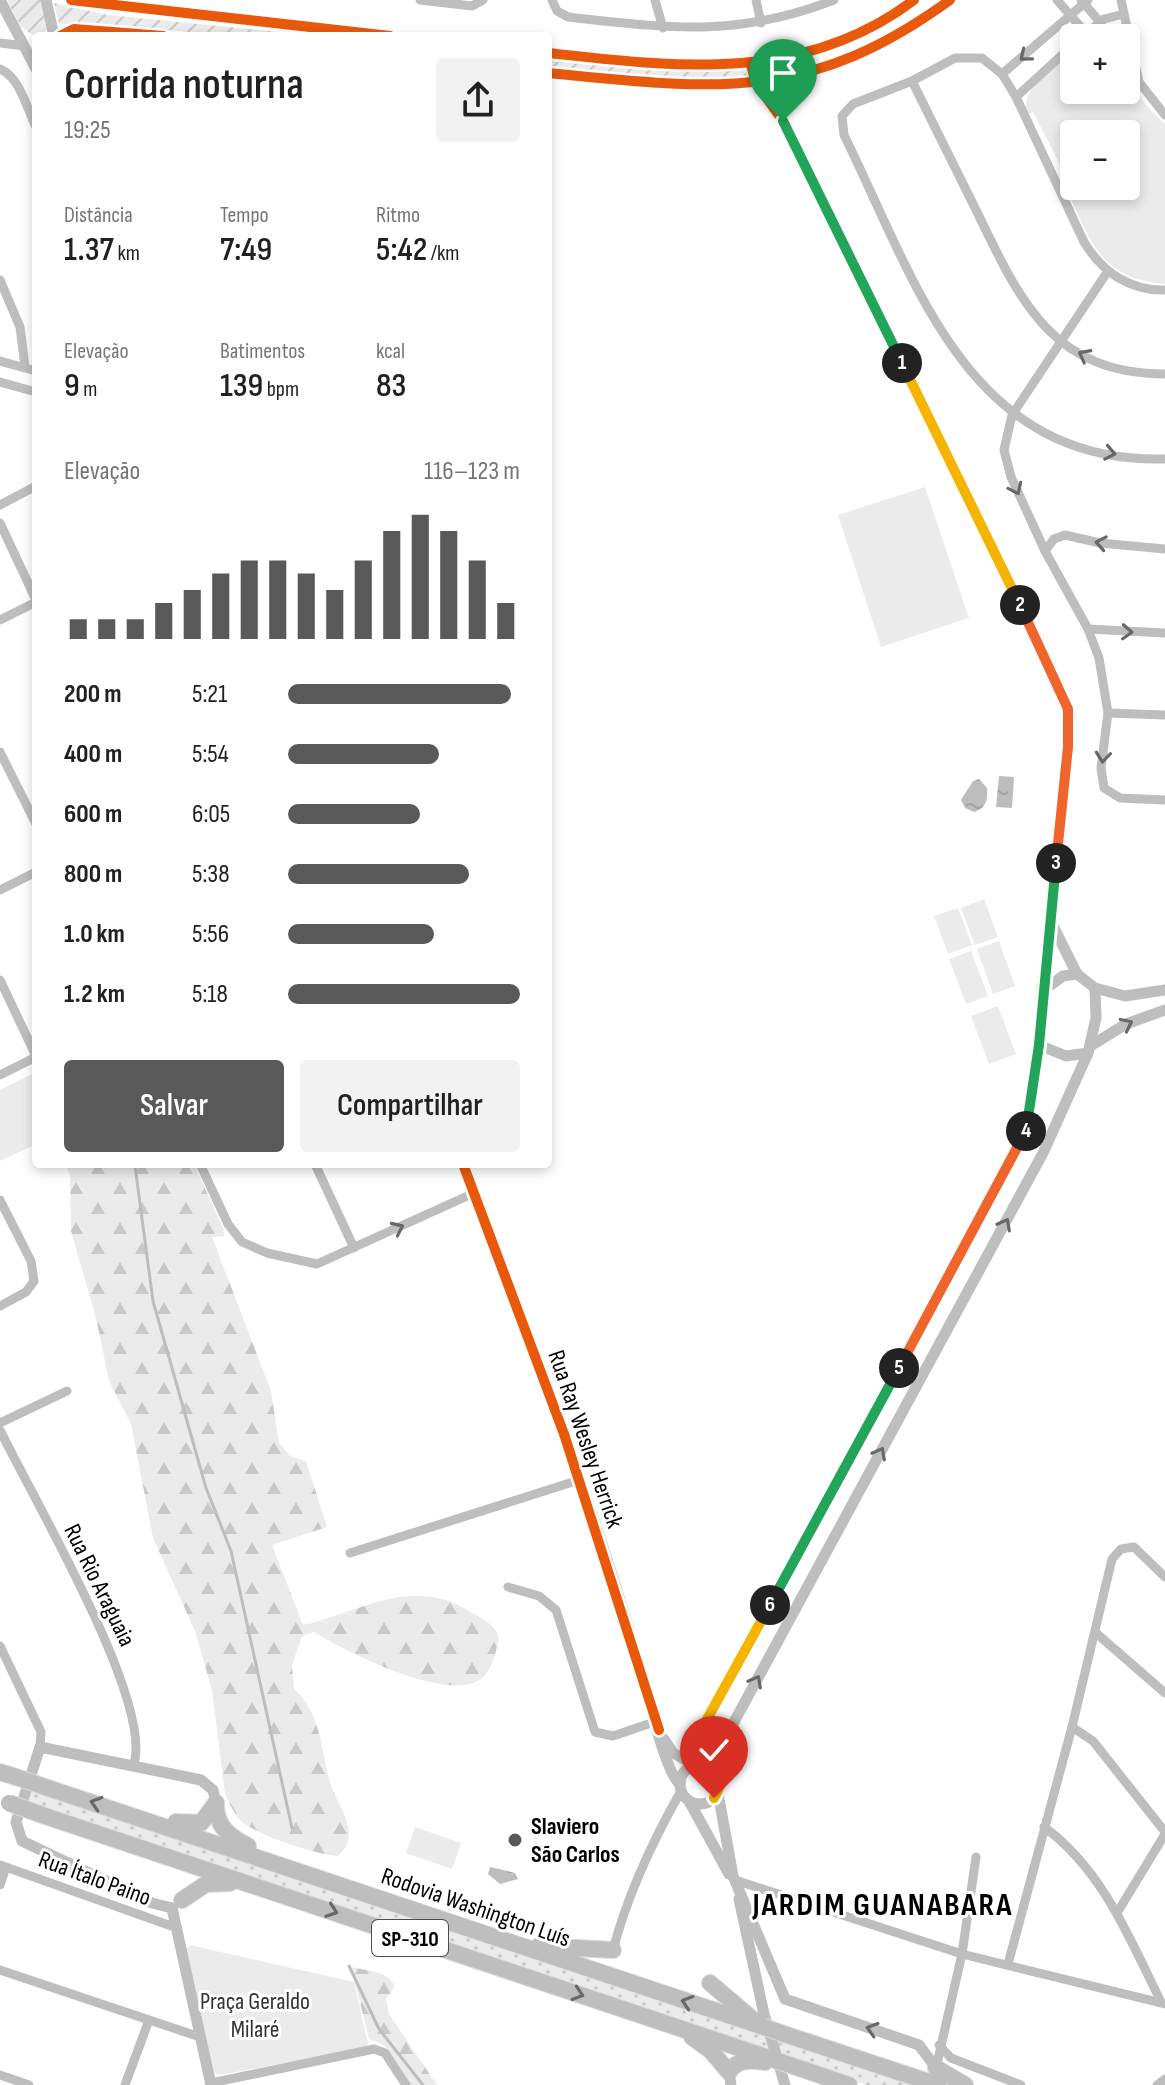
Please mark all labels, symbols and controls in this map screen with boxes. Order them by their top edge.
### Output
map controls [1060,24,1140,200]
button: + [1060,24,1140,104]
pin [749,39,817,121]
one-way arrow [1019,47,1034,61]
icon: arrive [761,51,805,95]
text: Corrida noturna [64,58,304,111]
button: share [436,58,520,142]
text: 19:25 [64,115,111,146]
button: − [1060,120,1140,200]
text: Distância [64,202,133,229]
text: Tempo [220,202,269,229]
text: Ritmo [376,202,420,229]
text: 1.37 [64,229,114,270]
text: 7:49 [220,229,272,270]
text: 5:42 [376,229,427,270]
text: km [114,240,140,267]
text: /km [427,240,459,267]
text: Elevação [64,338,129,365]
text: Batimentos [220,338,305,365]
text: kcal [376,338,405,365]
pin: 1 [882,343,922,383]
text: 1 [898,349,906,376]
one-way arrow [1078,349,1092,364]
text: 9 [64,365,80,406]
text: 139 [220,365,263,406]
text: 83 [376,365,406,406]
text: m [80,376,97,403]
text: bpm [263,376,299,403]
one-way arrow [1103,444,1116,461]
text: Elevação [64,456,140,487]
text: 116–123 m [424,456,520,487]
one-way arrow [1006,481,1022,496]
one-way arrow [1094,535,1108,552]
pin: 2 [1000,585,1040,625]
text: 2 [1015,591,1025,618]
one-way arrow [1121,623,1134,640]
text: 200 m [64,679,121,710]
text: 5:21 [192,679,227,710]
text: 400 m [64,739,122,770]
text: 5:54 [192,739,229,770]
one-way arrow [1094,751,1111,764]
text: 600 m [64,799,122,830]
text: 6:05 [192,799,230,830]
pin: 3 [1036,843,1076,883]
text: 3 [1051,849,1061,876]
text: 800 m [64,859,122,890]
text: 5:38 [192,859,230,890]
text: 1.0 km [64,919,125,950]
text: 5:56 [192,919,229,950]
text: 1.2 km [64,979,125,1010]
text: 5:18 [192,979,228,1010]
one-way arrow [1119,1018,1133,1034]
button: Salvar [64,1060,284,1152]
button: Compartilhar [300,1060,520,1152]
pin: 4 [1006,1111,1046,1151]
text: 4 [1021,1117,1031,1144]
one-way arrow [995,1218,1010,1233]
one-way arrow [390,1222,405,1238]
street label: Rua Ray Wesley Herrick [541,1346,630,1532]
pin: 5 [879,1348,919,1388]
text: 5 [894,1354,904,1381]
one-way arrow [871,1447,886,1461]
street label: Rua Rio Araguaia [57,1519,142,1651]
pin: 6 [750,1585,790,1625]
text: 6 [765,1591,775,1618]
one-way arrow [747,1675,762,1690]
pin [680,1716,748,1798]
icon: check [692,1728,736,1772]
one-way arrow [89,1796,103,1812]
place label: Slaviero São Carlos [531,1812,620,1869]
marker: Slaviero São Carlos [506,1831,524,1849]
street label: Rua Ítalo Paino [35,1845,155,1912]
street label: Rodovia Washington Luís [378,1862,574,1953]
district label: JARDIM GUANABARA [751,1886,1014,1925]
one-way arrow [324,1902,338,1918]
road number: SP-310 [372,1920,448,1956]
one-way arrow [571,1984,585,2000]
park label: Praça Geraldo Milaré [200,1987,310,2044]
one-way arrow [681,1996,695,2012]
one-way arrow [866,2023,880,2039]

